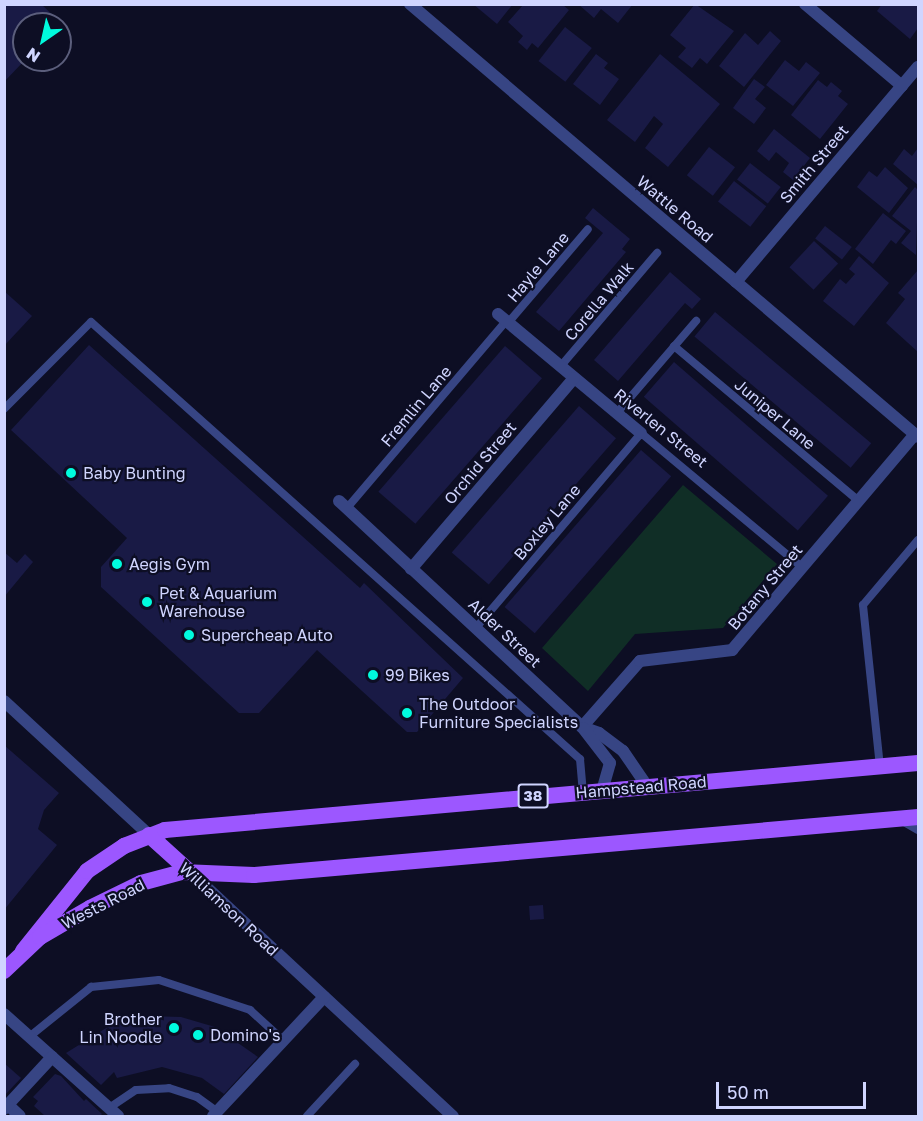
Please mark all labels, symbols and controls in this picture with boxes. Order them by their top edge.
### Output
north arrow [12,12,72,72]
text: N [22,44,44,67]
street label: Smith Street [776,121,852,207]
street label: Wattle Road [633,172,717,246]
street label: Hayle Lane [503,228,573,306]
street label: Corella Walk [560,258,638,344]
street label: Fremlin Lane [377,362,455,450]
street label: Juniper Lane [731,375,819,453]
street label: Riverlen Street [610,384,712,472]
street label: Orchid Street [440,418,520,508]
place label: Baby Bunting [83,463,186,483]
marker: Baby Bunting [64,466,78,480]
street label: Boxley Lane [510,480,584,564]
street label: Botany Street [724,540,806,634]
place label: Aegis Gym [129,554,210,574]
marker: Aegis Gym [110,557,124,571]
place label: Pet & Aquarium Warehouse [159,583,277,621]
marker: Pet & Aquarium Warehouse [140,595,154,609]
street label: Alder Street [465,595,545,671]
place label: Supercheap Auto [201,625,333,645]
marker: Supercheap Auto [182,628,196,642]
place label: 99 Bikes [385,665,450,685]
marker: 99 Bikes [366,668,380,682]
place label: The Outdoor Furniture Specialists [419,694,578,732]
marker: The Outdoor Furniture Specialists [400,706,414,720]
street label: Hampstead Road [575,772,707,802]
road number: 38 [516,784,550,808]
street label: Williamson Road [175,858,283,960]
street label: Wests Road [58,875,148,933]
place label: Brother Lin Noodle [79,1009,162,1047]
marker: Brother Lin Noodle [167,1021,181,1035]
place label: Domino's [210,1025,281,1045]
marker: Domino's [191,1028,205,1042]
scale bar [719,1070,869,1108]
text: 50 m [727,1081,769,1103]

